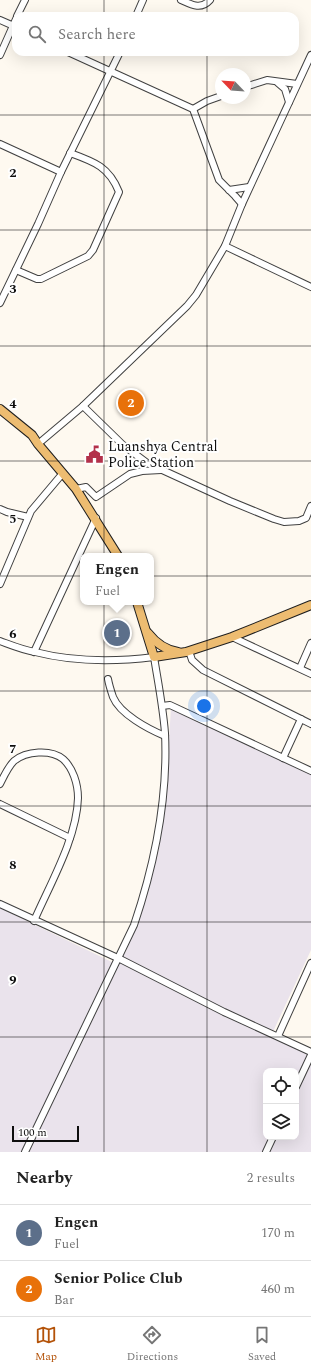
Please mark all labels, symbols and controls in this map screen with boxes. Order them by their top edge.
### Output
search box [12,12,299,56]
icon: search [26,23,48,45]
text: Search here [58,23,136,46]
north arrow [215,68,251,104]
text: 2 [9,163,17,183]
text: 3 [9,279,17,299]
pin: 2 [118,388,144,418]
text: 4 [9,394,17,414]
place label: Luanshya Central Police Station [108,436,218,473]
public building icon: Luanshya Central Police Station [85,444,105,464]
text: 5 [9,509,17,529]
popup [80,553,154,605]
text: Engen [95,558,139,581]
text: Fuel [95,581,120,601]
pin: 1 [104,618,130,648]
text: 6 [9,624,17,644]
your location [194,696,214,716]
text: 7 [9,739,17,759]
text: 8 [9,855,17,875]
text: 9 [9,970,17,990]
map controls [263,1068,299,1140]
button: locate [263,1068,299,1104]
button: layers [263,1104,299,1140]
scale bar [12,1124,79,1143]
text: 100 m [18,1124,47,1141]
text: Nearby [16,1165,72,1191]
text: 2 results [247,1168,295,1188]
text: Engen [54,1211,98,1234]
text: 1 [25,1223,33,1243]
text: 170 m [261,1223,295,1243]
text: Fuel [54,1234,79,1254]
text: Senior Police Club [54,1267,182,1290]
text: 2 [25,1279,33,1299]
text: 460 m [261,1279,295,1299]
text: Bar [54,1290,74,1310]
tab: Map [35,1324,57,1365]
tab: Directions [127,1324,178,1365]
tab: Saved [248,1324,276,1365]

